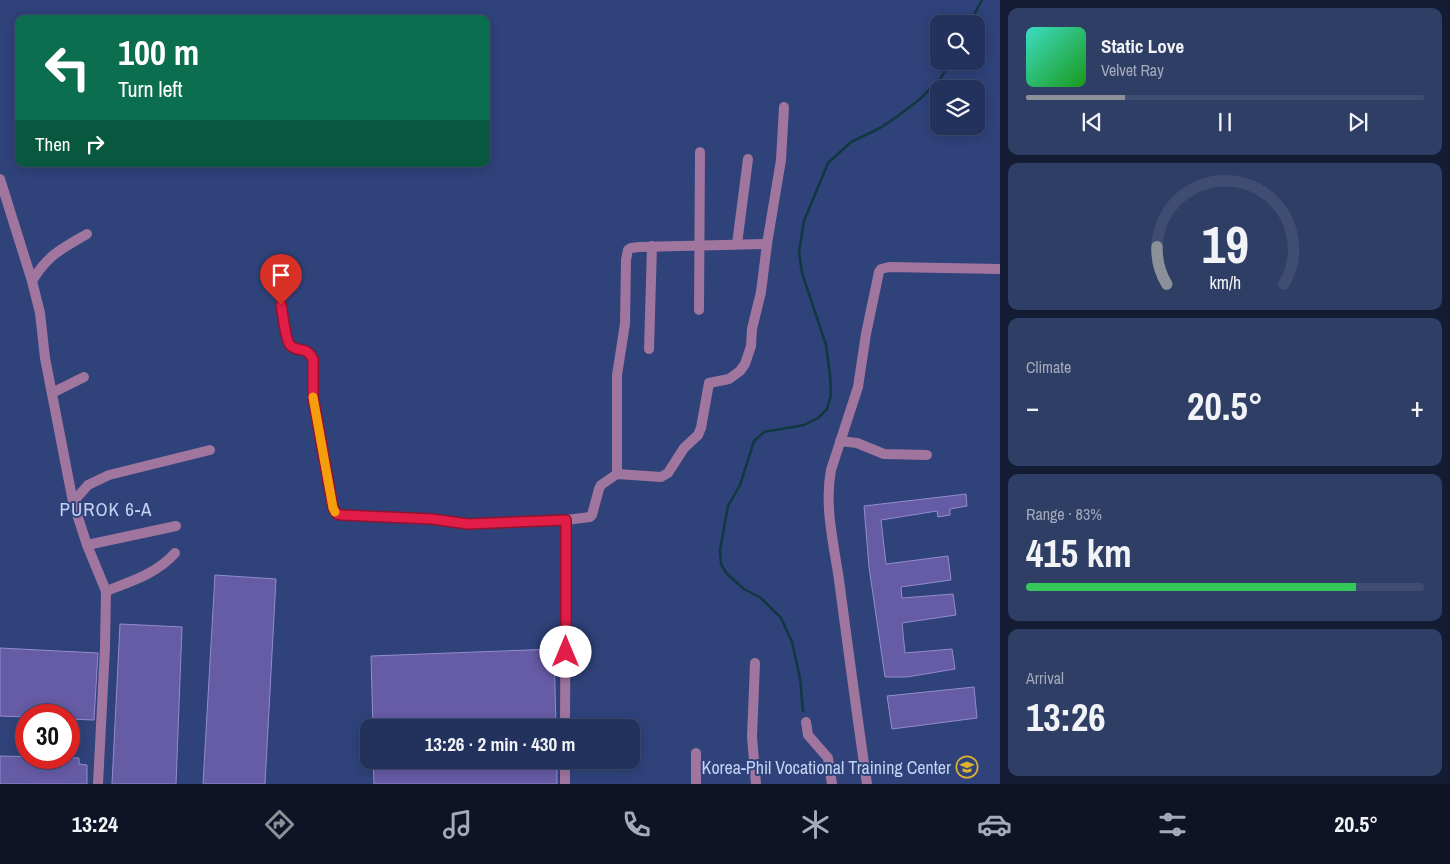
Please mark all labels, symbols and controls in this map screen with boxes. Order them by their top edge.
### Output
map controls [930,15,985,135]
button: search [930,15,985,70]
text: 100 m [118,29,199,76]
text: Static Love [1101,33,1184,59]
icon: left [35,35,100,100]
text: Velvet Ray [1101,59,1164,81]
text: Turn left [118,74,183,104]
button: layers [930,80,985,135]
icon: previous [1078,108,1106,136]
icon: pause [1211,108,1239,136]
icon: next [1344,108,1372,136]
icon: right [81,130,109,158]
text: Then [35,131,71,157]
text: 19 [1201,209,1249,279]
pin [260,254,302,305]
icon: arrive [267,261,295,289]
text: km/h [1209,271,1241,295]
text: Climate [1026,356,1071,378]
text: 20.5° [1187,381,1263,432]
text: − [1026,388,1039,426]
text: + [1411,388,1424,426]
district label: PUROK 6-A [60,496,152,522]
text: Range · 83% [1026,503,1102,525]
text: 415 km [1026,528,1132,579]
position arrow [539,625,591,677]
text: Arrival [1026,667,1064,689]
text: 13:26 [1026,692,1106,743]
speed limit sign: 30 [15,704,80,769]
text: 13:26 · 2 min · 430 m [425,731,575,757]
place label: Korea-Phil Vocational Training Center [702,755,951,780]
school or university icon: Korea-Phil Vocational Training Center [955,755,979,779]
icon: directions [262,807,297,842]
icon: music [440,807,475,842]
icon: phone [619,807,654,842]
icon: climate [798,807,833,842]
icon: car [977,807,1012,842]
icon: filters [1155,807,1190,842]
text: 13:24 [72,809,118,839]
text: 20.5° [1334,809,1378,839]

